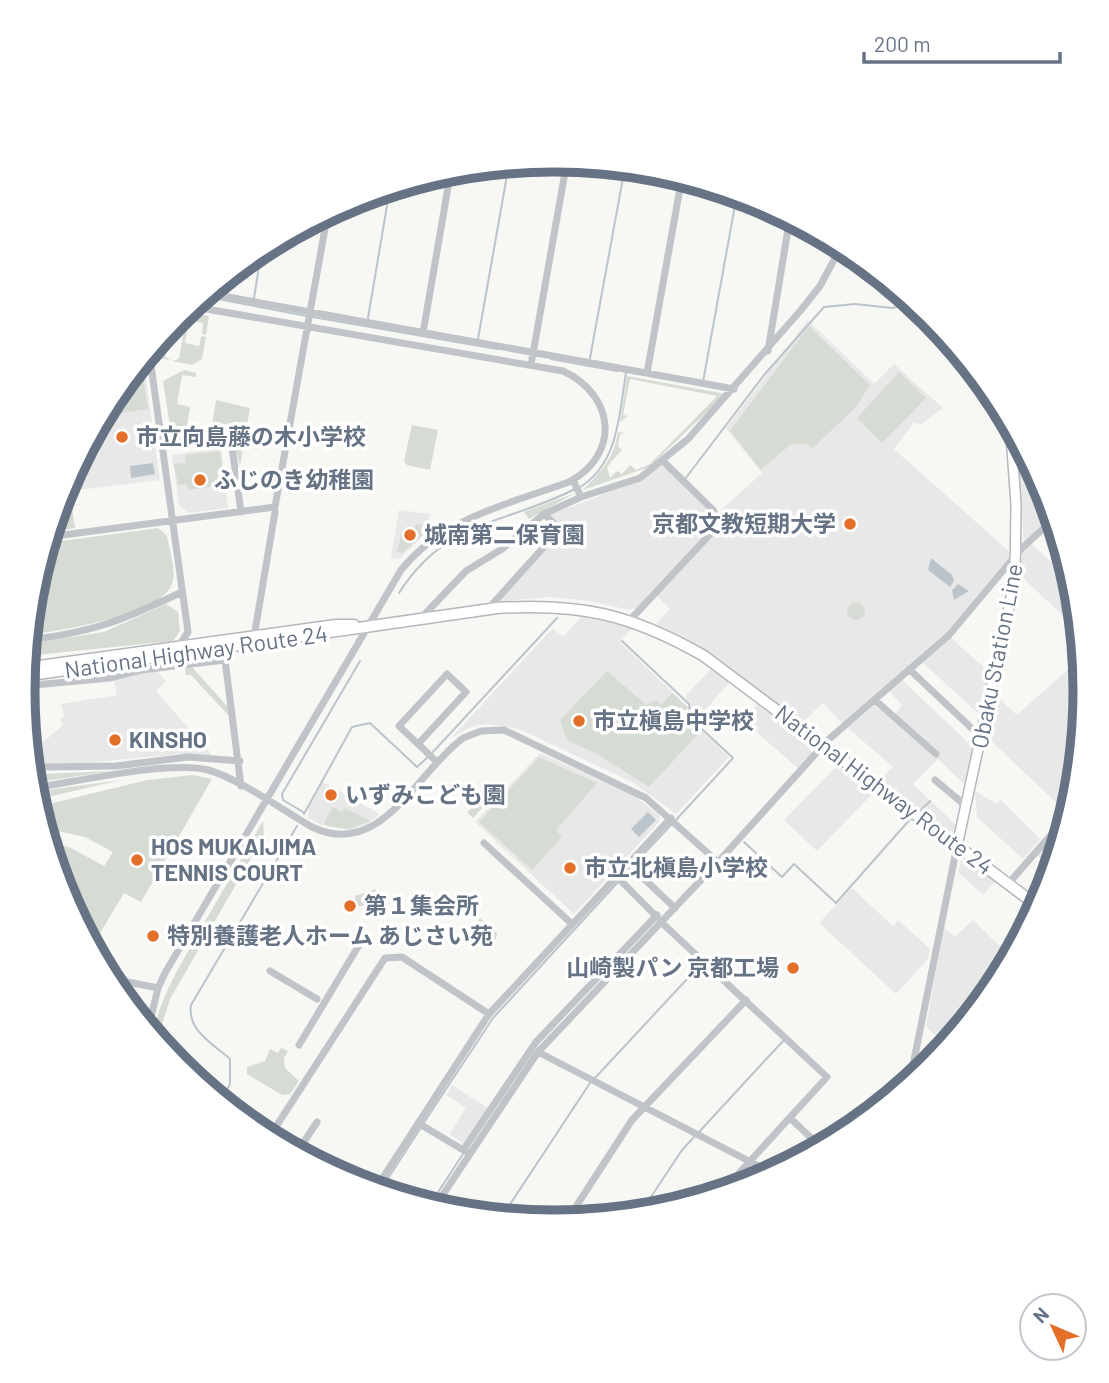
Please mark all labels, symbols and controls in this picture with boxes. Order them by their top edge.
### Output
scale bar [864,21,1060,65]
text: 200 m [874,31,931,56]
place label: 市立向島藤の木小学校 [136,422,366,450]
marker: 市立向島藤の木小学校 [114,429,130,445]
place label: ふじのき幼稚園 [214,465,374,493]
marker: ふじのき幼稚園 [192,472,208,488]
place label: 京都文教短期大学 [652,509,836,537]
marker: 京都文教短期大学 [842,516,858,532]
place label: 城南第二保育園 [424,520,585,548]
marker: 城南第二保育園 [402,527,418,543]
street label: Obaku Station Line [964,561,1028,751]
street label: National Highway Route 24 [63,619,329,683]
street label: National Highway Route 24 [770,698,999,880]
place label: 市立槇島中学校 [593,706,754,734]
marker: 市立槇島中学校 [571,713,587,729]
place label: KINSHO [129,725,207,753]
marker: KINSHO [107,732,123,748]
place label: いずみこども園 [345,780,506,808]
marker: いずみこども園 [323,787,339,803]
place label: HOS MUKAIJIMA TENNIS COURT [151,832,316,886]
marker: HOS MUKAIJIMA TENNIS COURT [129,852,145,868]
place label: 市立北槇島小学校 [584,853,768,881]
marker: 市立北槇島小学校 [562,860,578,876]
place label: 第１集会所 [364,891,479,919]
marker: 第１集会所 [342,898,358,914]
place label: 特別養護老人ホーム あじさい苑 [167,921,493,949]
marker: 特別養護老人ホーム あじさい苑 [145,928,161,944]
place label: 山崎製パン 京都工場 [566,953,779,981]
marker: 山崎製パン 京都工場 [785,960,801,976]
north arrow [1018,1292,1088,1362]
text: N [1028,1302,1053,1327]

